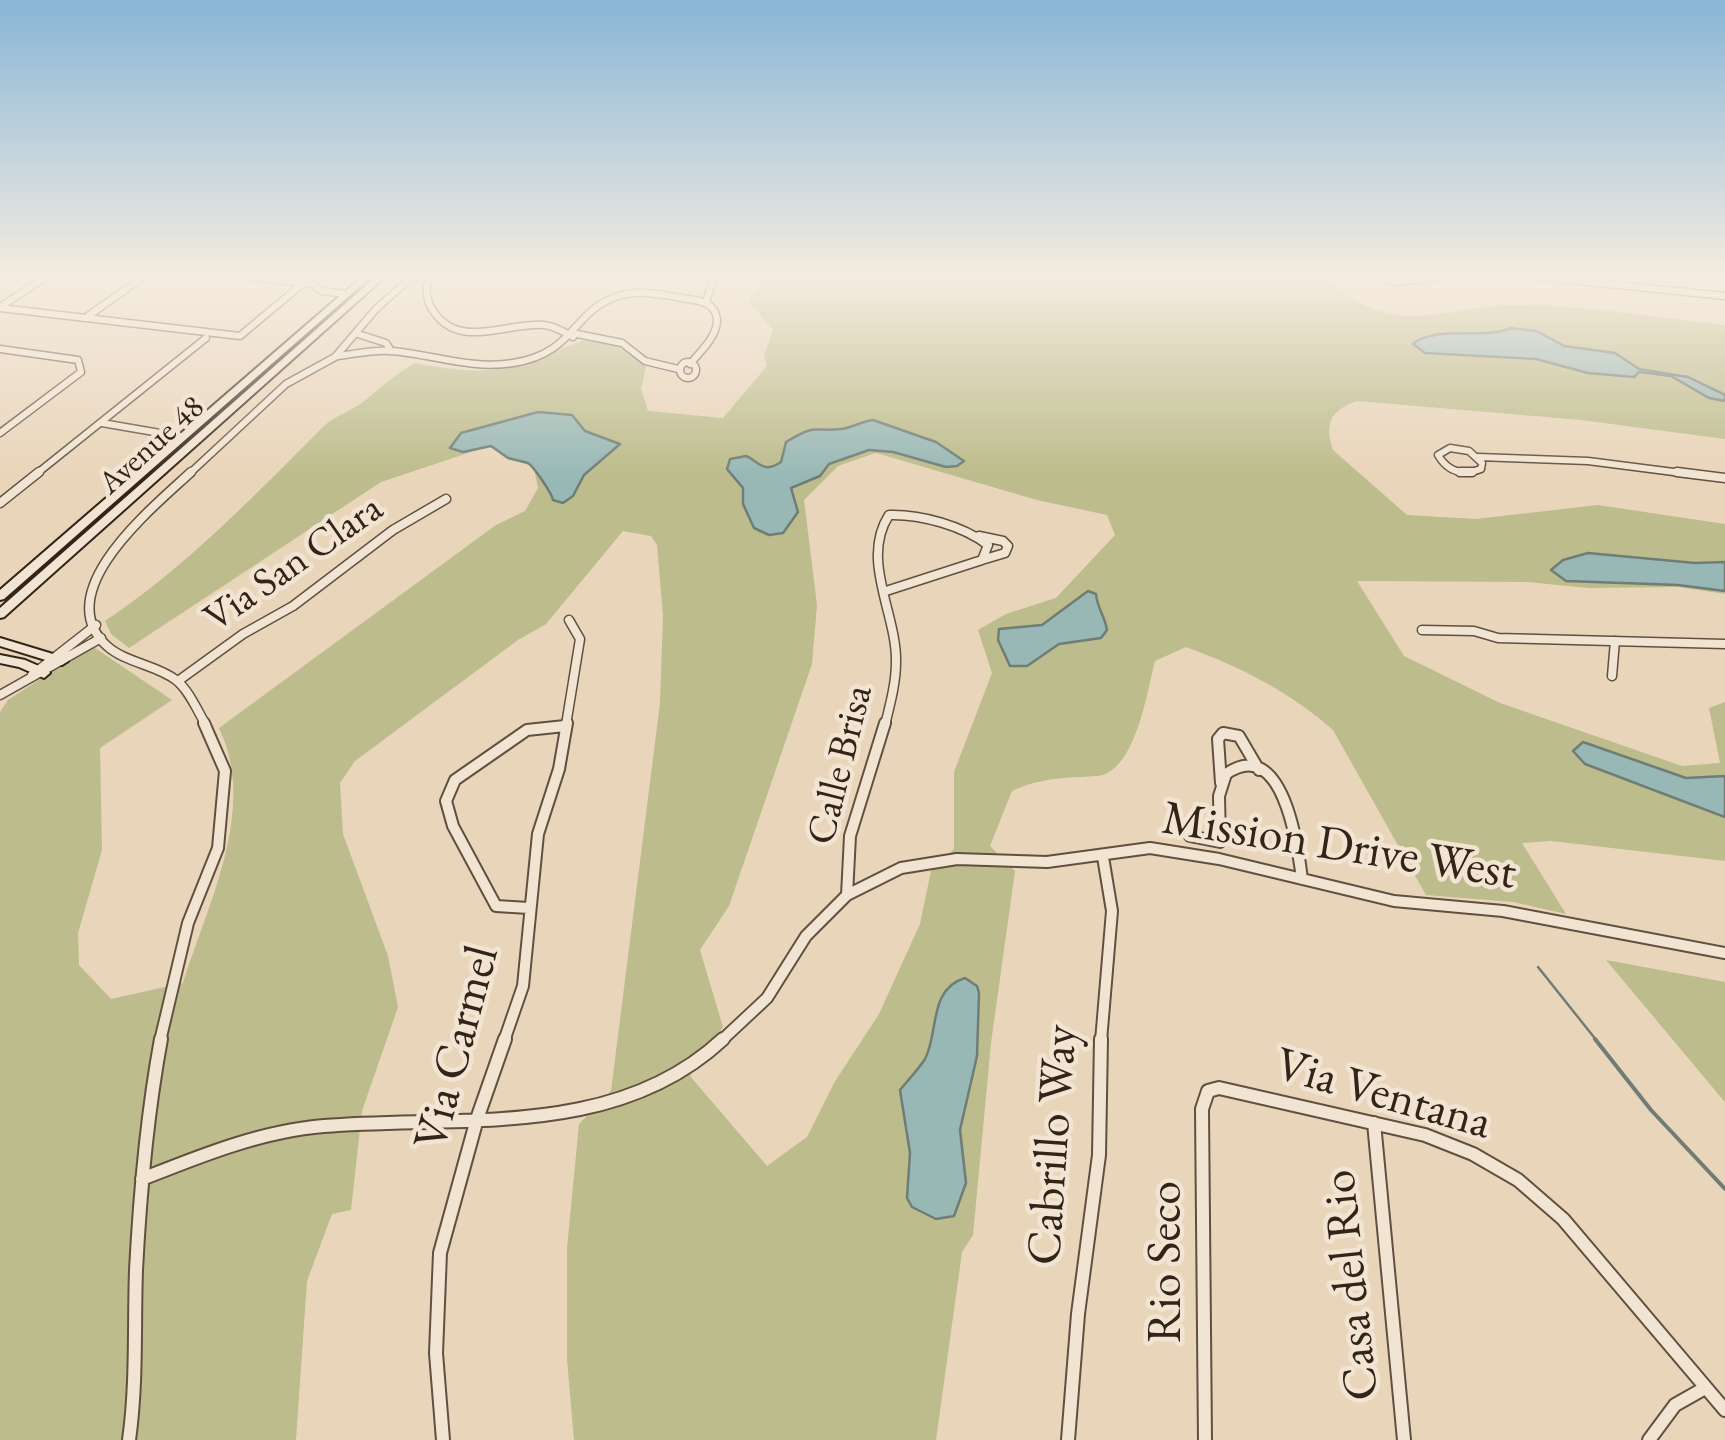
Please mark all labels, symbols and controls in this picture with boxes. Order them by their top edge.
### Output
street label: Avenue 48 [91,389,213,503]
street label: Via San Clara [196,485,392,643]
street label: Calle Brisa [798,680,884,850]
street label: Mission Drive West [1158,791,1520,903]
street label: Via Carmel [403,940,513,1156]
street label: Cabrillo Way [1017,1023,1091,1267]
street label: Via Ventana [1268,1037,1498,1153]
street label: Casa del Rio [1311,1167,1393,1403]
street label: Rio Seco [1138,1181,1196,1343]

